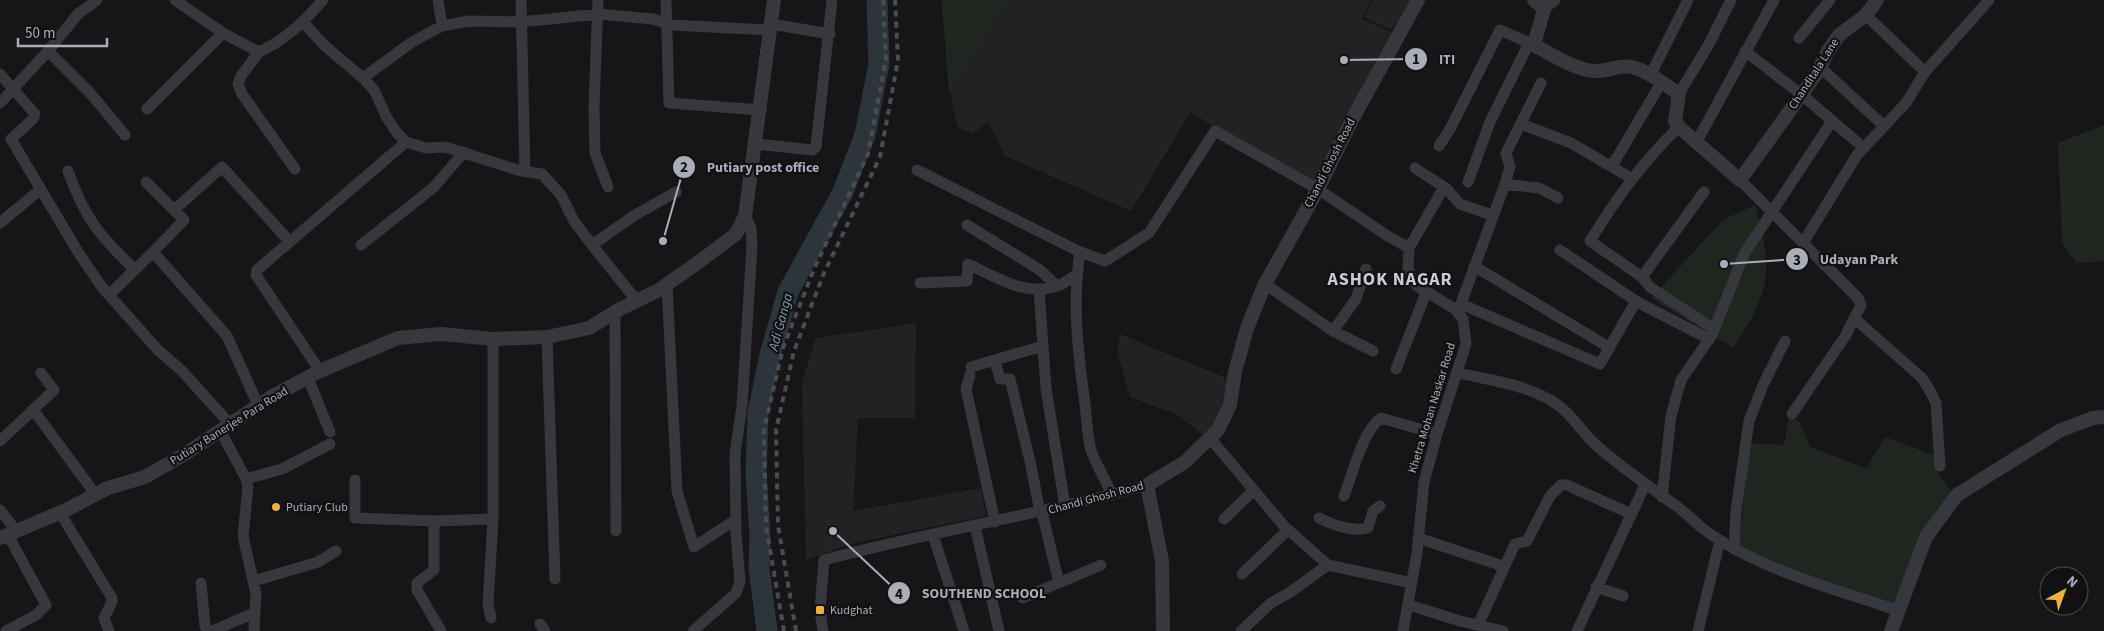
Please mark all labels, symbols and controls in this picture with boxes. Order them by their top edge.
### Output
scale bar [18,15,106,47]
text: 50 m [25,23,55,44]
street label: Chanditala Lane [1785,35,1843,113]
callout: ITI [1403,44,1465,73]
text: 1 [1412,49,1420,70]
text: ITI [1439,50,1455,70]
street label: Chandi Ghosh Road [1300,115,1360,211]
callout: Putiary post office [672,153,829,182]
text: 2 [680,157,688,178]
text: Putiary post office [707,158,819,178]
callout: Udayan Park [1785,245,1908,274]
text: 3 [1793,250,1801,271]
text: Udayan Park [1820,250,1899,270]
district label: ASHOK NAGAR [1326,267,1453,292]
water label: Adi Ganga [763,291,798,354]
street label: Khetra Mohan Naskar Road [1404,341,1460,475]
street label: Putiary Banerjee Para Road [167,383,291,469]
street label: Chandi Ghosh Road [1046,477,1146,519]
place label: Putiary Club [286,499,348,516]
marker: Putiary Club [270,501,282,513]
north arrow [2039,566,2089,616]
text: N [2062,571,2082,593]
callout: SOUTHEND SCHOOL [887,579,1056,608]
text: 4 [895,584,903,605]
text: SOUTHEND SCHOOL [922,584,1046,604]
place label: Kudghat [830,602,873,619]
marker: Kudghat [814,604,826,616]

